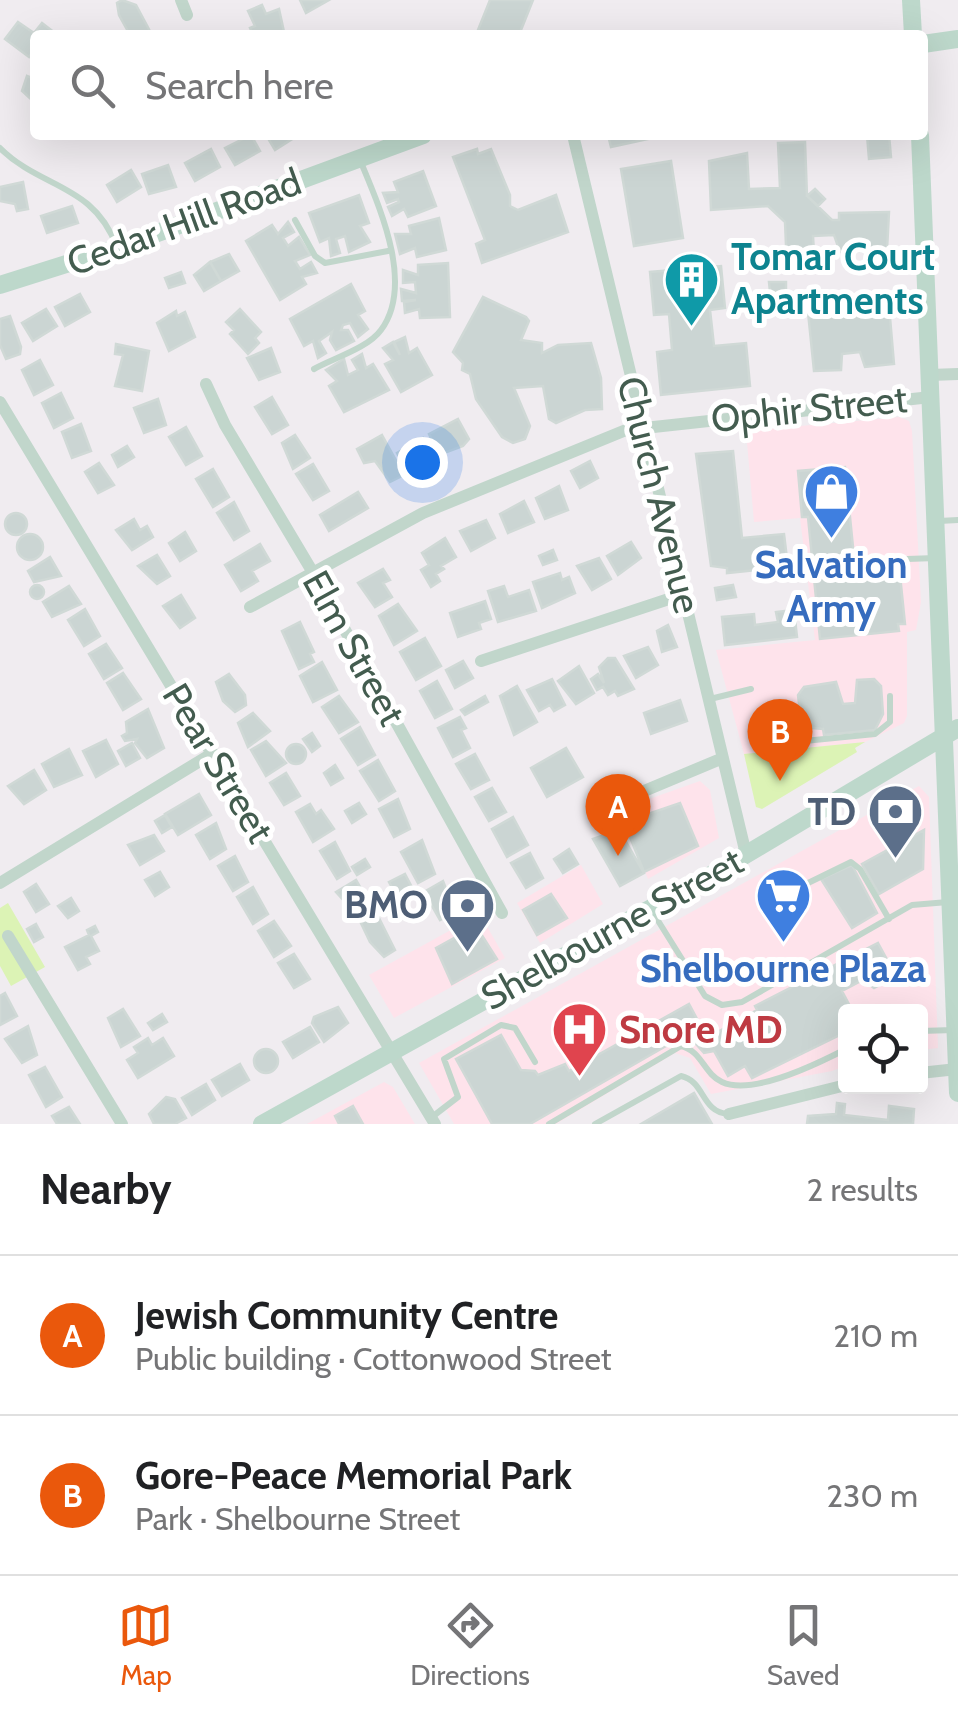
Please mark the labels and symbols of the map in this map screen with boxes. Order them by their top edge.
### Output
street label: Cedar Hill Road [60,157,307,286]
place label: Tomar Court Apartments [731,233,935,324]
building icon: Tomar Court Apartments [662,249,722,328]
street label: Church Avenue [607,372,712,618]
street label: Ophir Street [709,375,910,442]
your location [397,437,448,488]
shop icon: Salvation Army [801,462,861,541]
place label: Salvation Army [755,541,907,632]
street label: Elm Street [293,562,416,733]
street label: Pear Street [153,675,284,851]
pin: B [748,698,812,781]
pin: A [586,774,650,856]
bank icon: TD [865,782,925,861]
place label: TD [808,788,856,835]
street label: Shelbourne Street [473,837,751,1020]
supermarket icon: Shelbourne Plaza [753,866,813,945]
bank icon: BMO [437,875,497,954]
place label: BMO [344,881,428,928]
place label: Shelbourne Plaza [640,945,926,992]
hospital icon: Snore MD [550,1000,610,1079]
place label: Snore MD [619,1006,783,1053]

